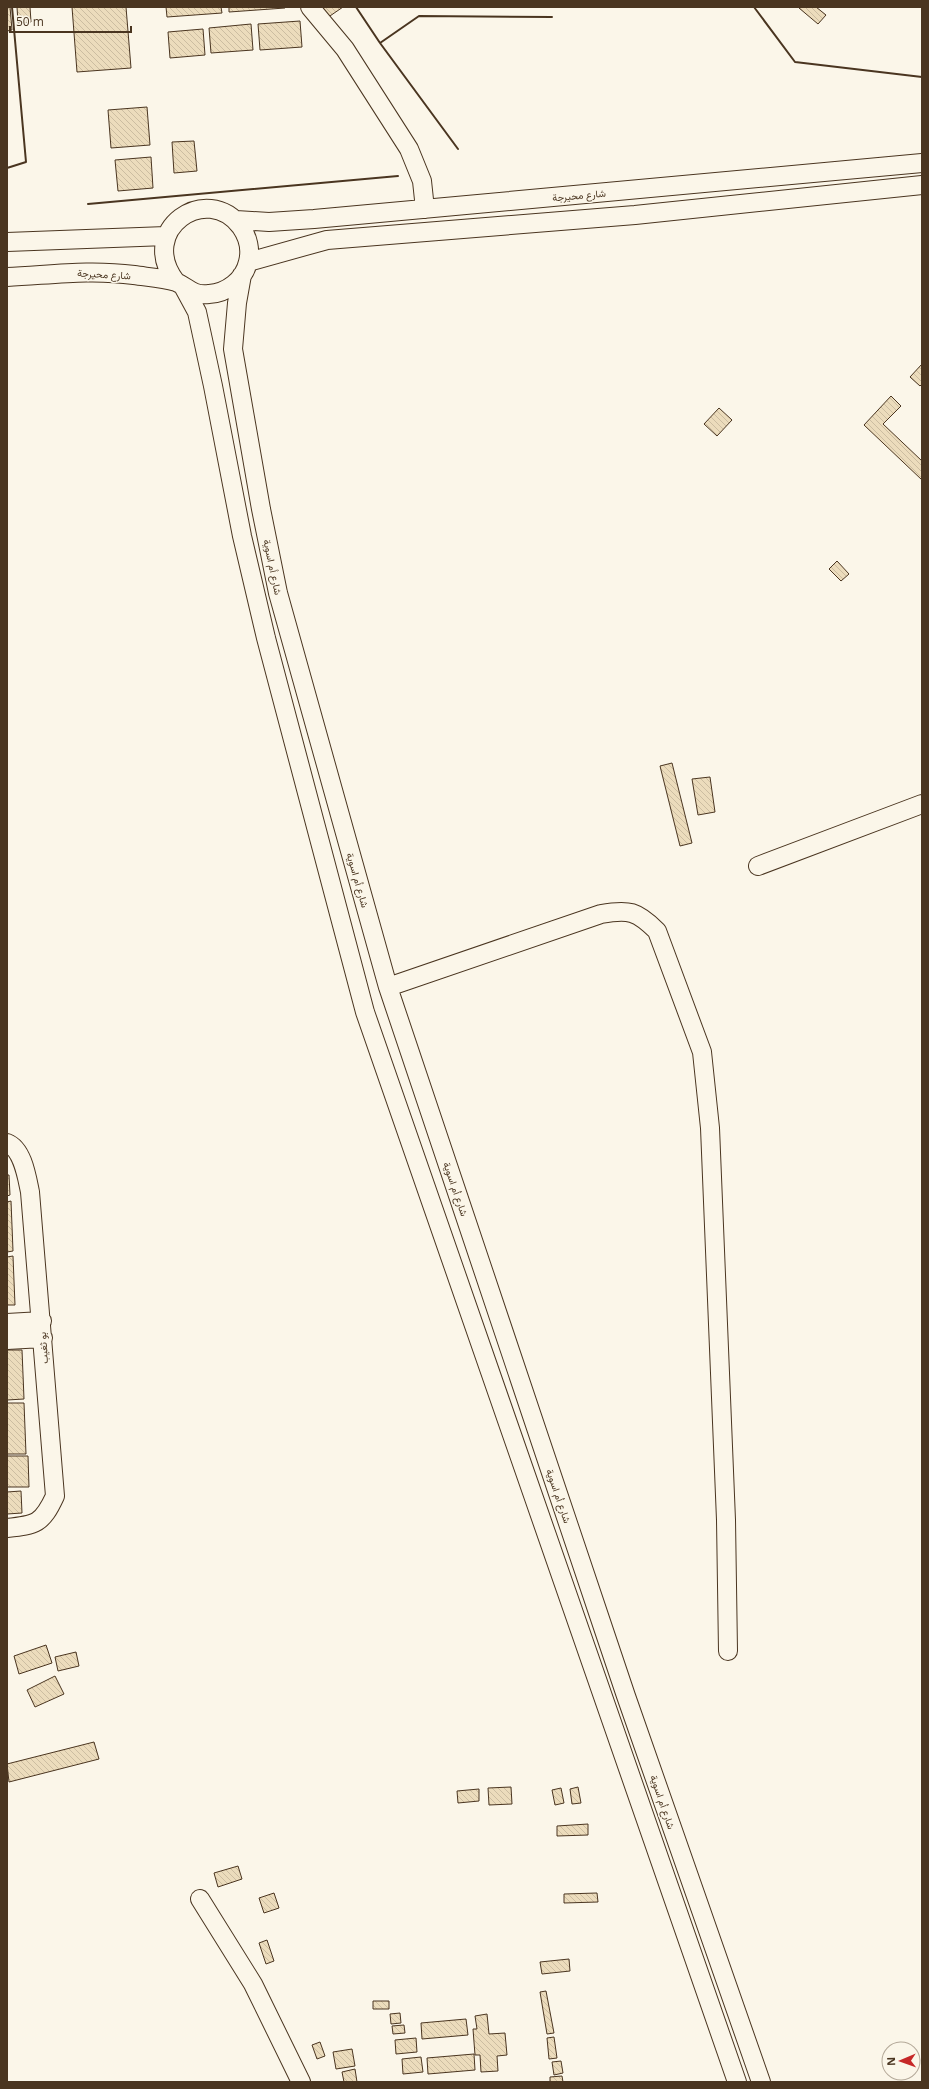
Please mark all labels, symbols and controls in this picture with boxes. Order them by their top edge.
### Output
scale bar [10,8,131,34]
text: 50 m [16,13,44,30]
street label: شارع محيرجة [552,186,607,204]
street label: شارع محيرجة [77,266,131,282]
street label: شارع أم اسوية [260,538,286,596]
street label: شارع أم اسوية [343,851,373,909]
street label: شارع أم اسوية [440,1160,472,1218]
street label: بو ثغيب [35,1332,51,1364]
street label: شارع أم اسوية [543,1467,575,1525]
street label: شارع أم اسوية [647,1773,679,1831]
north arrow [881,2041,921,2081]
text: N [883,2057,898,2066]

